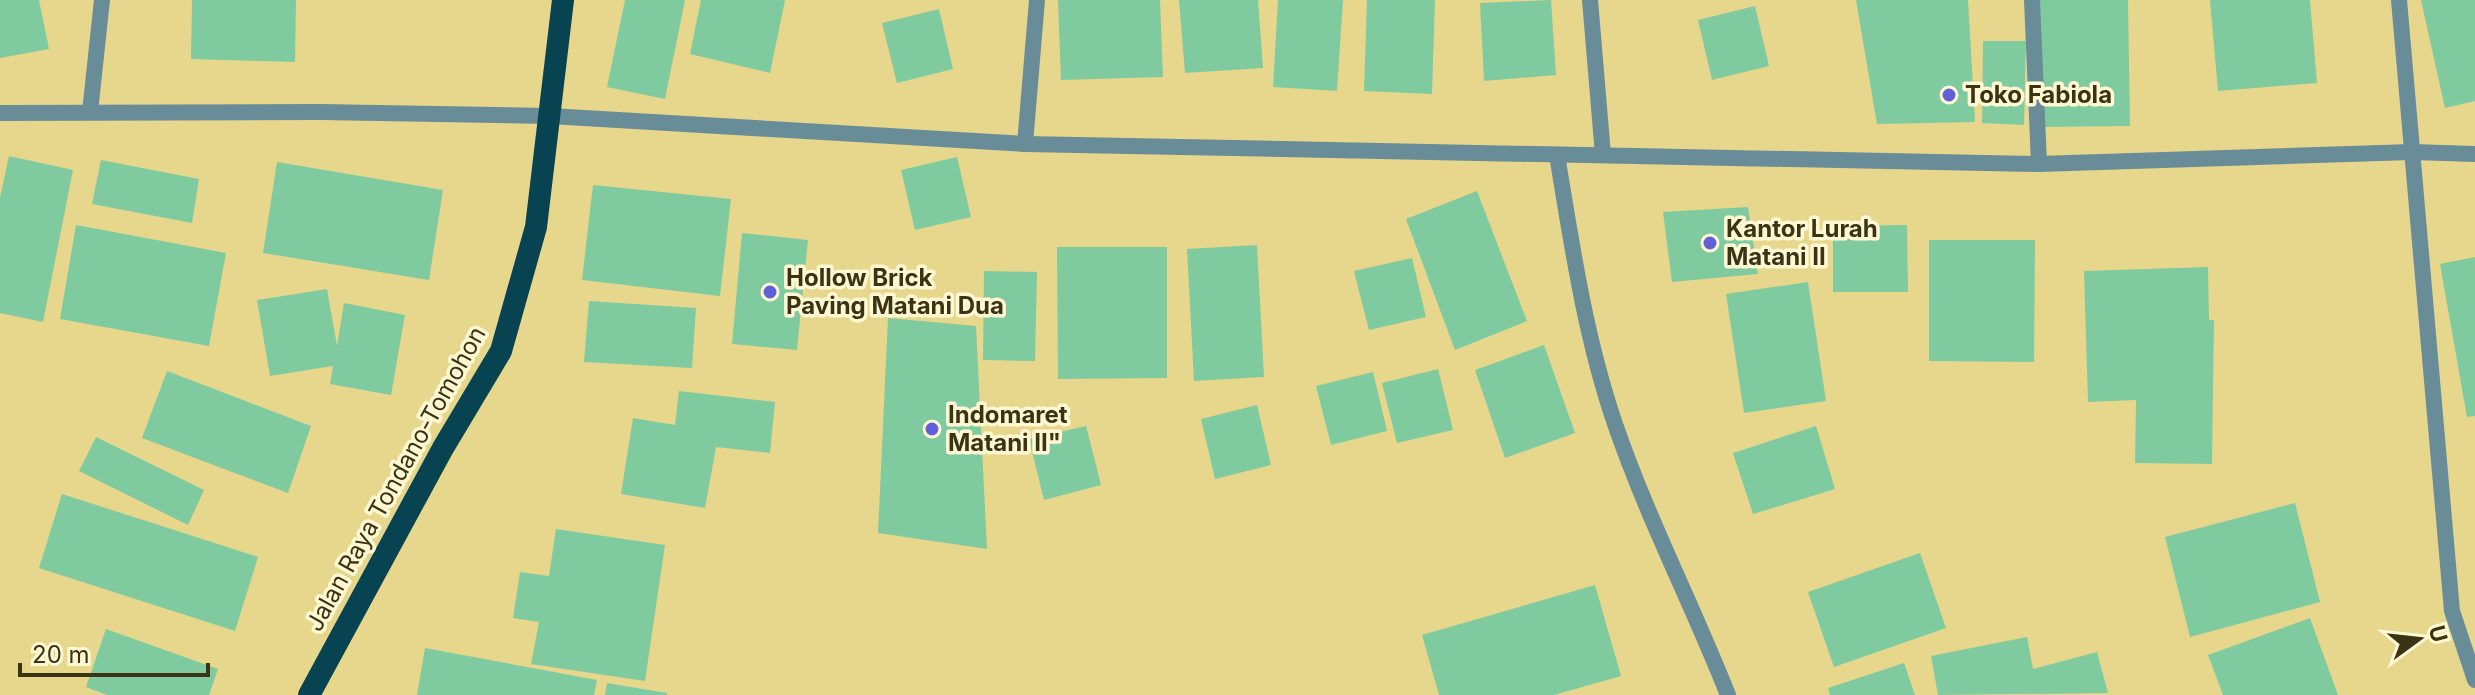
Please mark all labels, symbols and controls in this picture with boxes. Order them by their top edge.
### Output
place label: Toko Fabiola [1965,80,2112,109]
marker: Toko Fabiola [1940,86,1958,104]
place label: Kantor Lurah Matani II [1726,214,1878,271]
marker: Kantor Lurah Matani II [1701,234,1719,252]
place label: Hollow Brick Paving Matani Dua [786,263,1004,320]
marker: Hollow Brick Paving Matani Dua [761,283,779,301]
street label: Jalan Raya Tondano-Tomohon [300,321,492,636]
place label: Indomaret Matani II" [948,400,1068,457]
marker: Indomaret Matani II" [923,420,941,438]
north arrow [2379,599,2459,679]
text: U [2424,623,2453,645]
scale bar [20,627,208,677]
text: 20 m [32,640,90,669]

